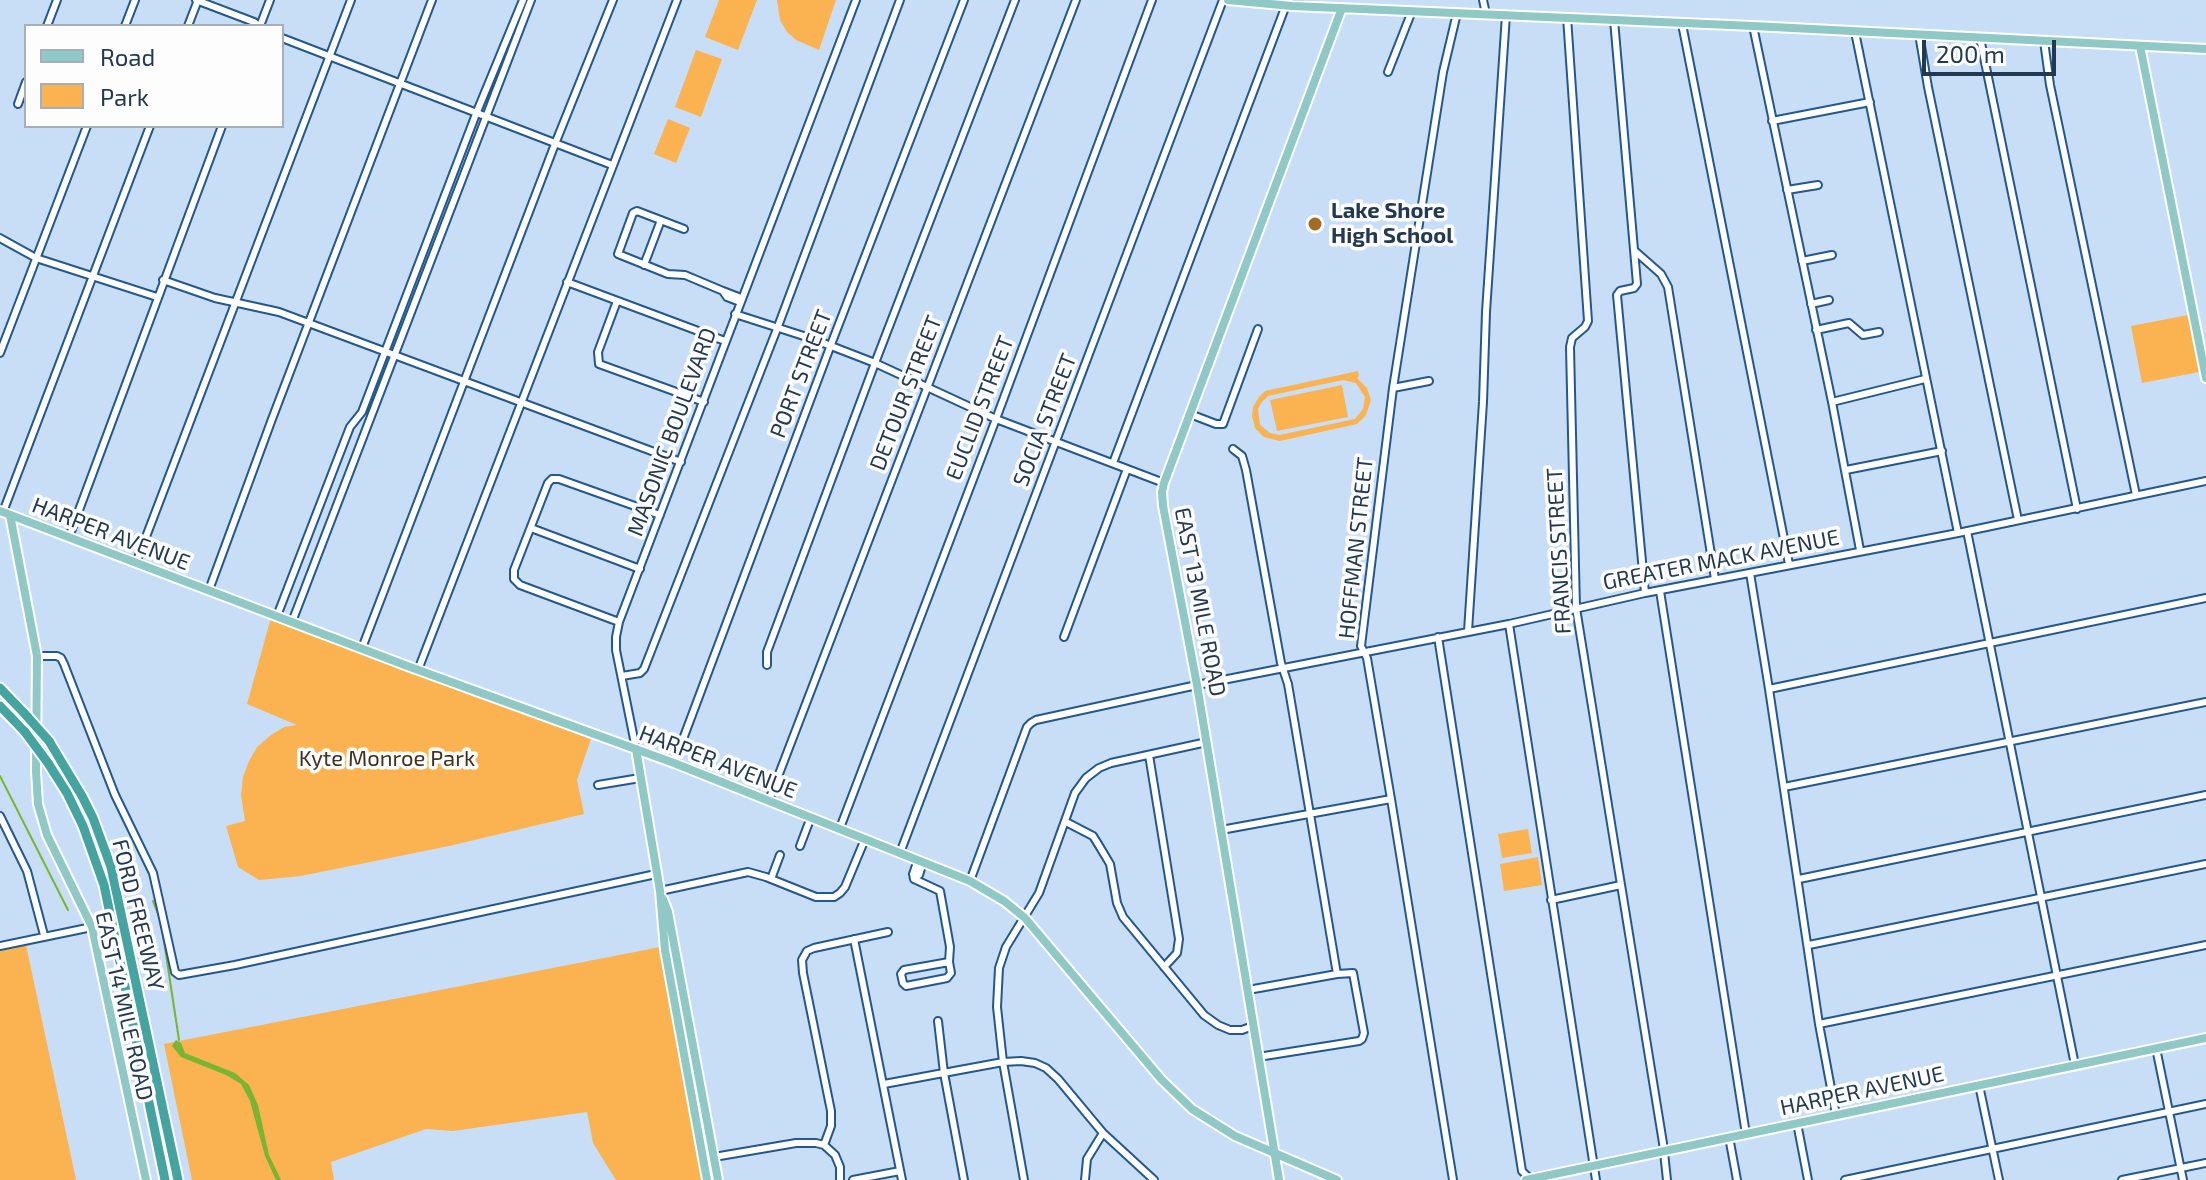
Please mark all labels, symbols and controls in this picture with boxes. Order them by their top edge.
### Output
legend [24,24,284,128]
scale bar [1926,24,2060,74]
text: 200 m [1936,39,2005,68]
text: Road [100,42,155,71]
text: Park [100,82,149,111]
place label: Lake Shore High School [1331,198,1454,250]
marker: Lake Shore High School [1306,215,1324,233]
street label: PORT STREET [765,306,837,442]
street label: DETOUR STREET [864,312,948,474]
street label: MASONIC BOULEVARD [622,324,722,540]
street label: EUCLID STREET [940,332,1020,484]
street label: SOCIA STREET [1008,350,1082,490]
street label: HOFFMAN STREET [1333,456,1379,640]
street label: FRANCIS STREET [1541,467,1577,635]
street label: HARPER AVENUE [28,492,194,576]
street label: EAST 13 MILE ROAD [1169,505,1231,699]
street label: GREATER MACK AVENUE [1601,524,1841,596]
street label: HARPER AVENUE [635,720,801,804]
park label: Kyte Monroe Park [299,746,475,772]
street label: FORD FREEWAY [106,837,170,993]
street label: EAST 14 MILE ROAD [89,909,159,1103]
street label: HARPER AVENUE [1778,1061,1946,1121]

